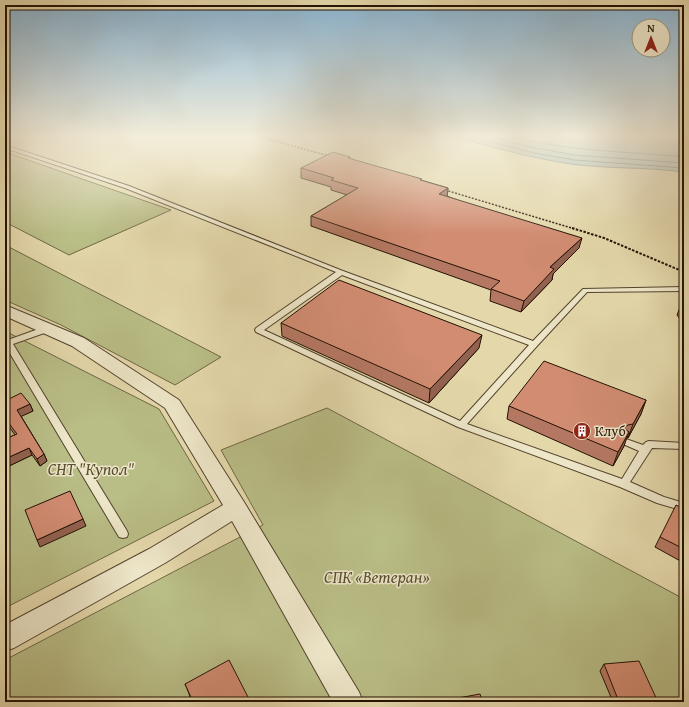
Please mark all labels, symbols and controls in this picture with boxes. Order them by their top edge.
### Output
north arrow [631,18,671,58]
text: N [647,20,655,36]
building icon: Клуб [572,421,592,441]
place label: Клуб [595,421,626,441]
park label: СНТ "Купол" [48,456,134,481]
park label: СПК «Ветеран» [324,564,430,589]

